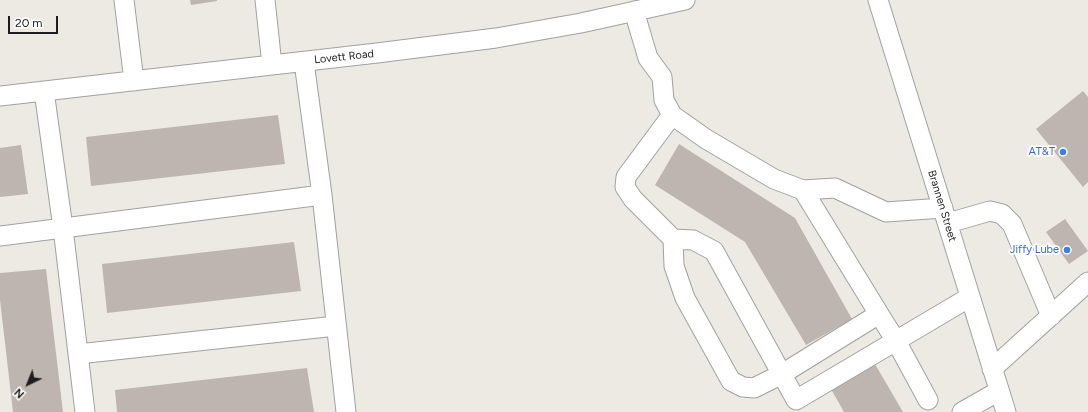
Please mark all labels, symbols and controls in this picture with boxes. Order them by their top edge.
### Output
scale bar [10,8,60,34]
text: 20 m [15,16,43,30]
street label: Lovett Road [314,47,374,67]
place label: AT&T [1028,145,1055,159]
marker: AT&T [1058,147,1068,157]
street label: Brannen Street [925,169,959,243]
place label: Jiffy Lube [1010,243,1059,257]
marker: Jiffy Lube [1062,245,1072,255]
north arrow [8,364,48,404]
text: N [12,385,27,401]

